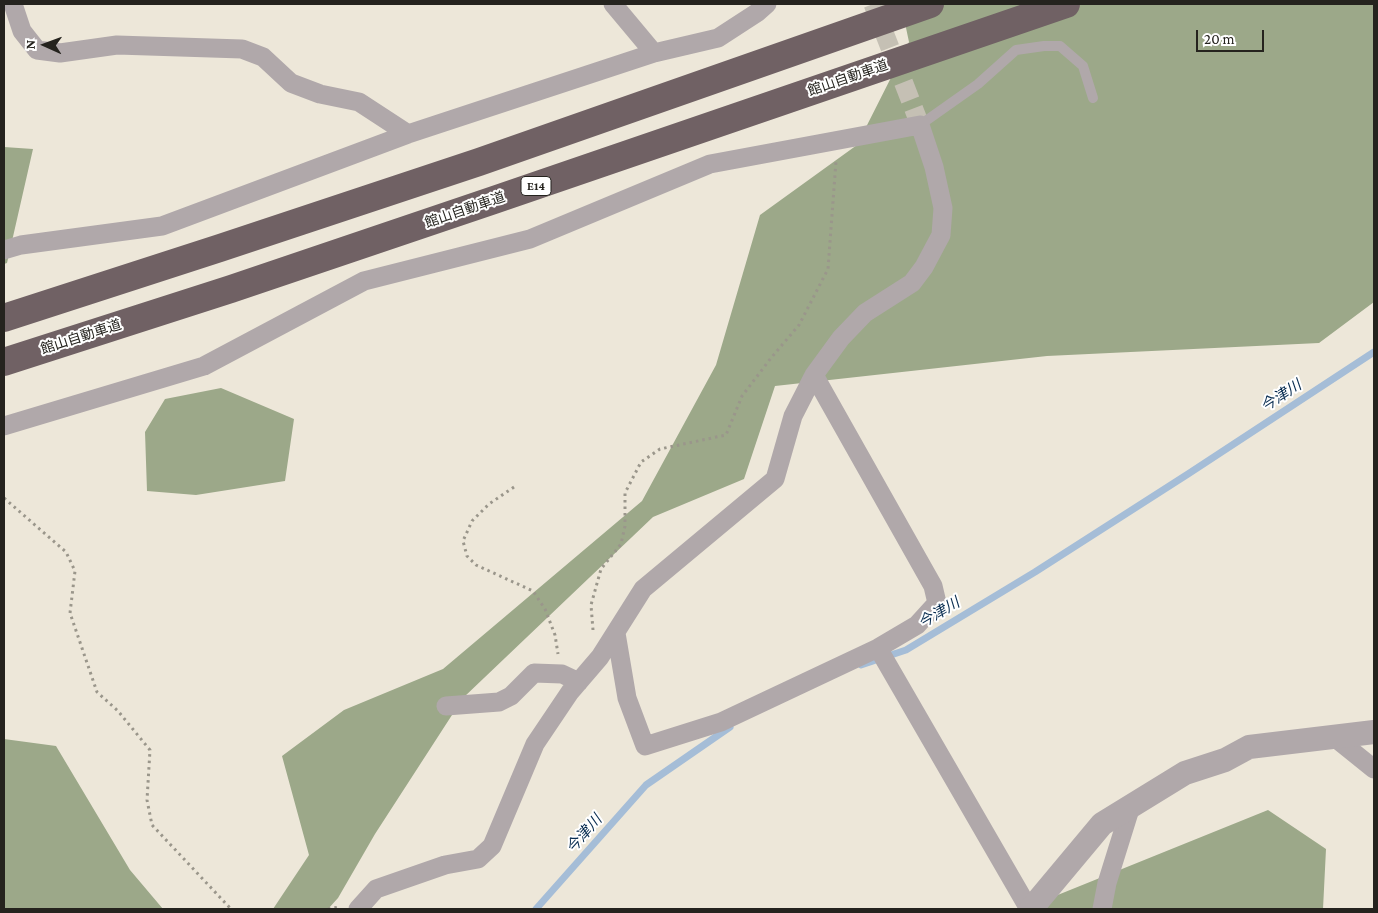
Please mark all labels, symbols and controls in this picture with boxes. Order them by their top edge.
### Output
north arrow [20,20,70,70]
scale bar [1198,20,1266,52]
text: 20 m [1204,31,1235,47]
text: N [22,39,38,50]
street label: 館山自動車道 [806,56,890,100]
road number: E14 [521,177,551,196]
street label: 館山自動車道 [423,188,507,232]
street label: 館山自動車道 [38,316,124,358]
water label: 今津川 [1257,376,1305,416]
water label: 今津川 [915,594,963,632]
water label: 今津川 [562,811,606,857]

